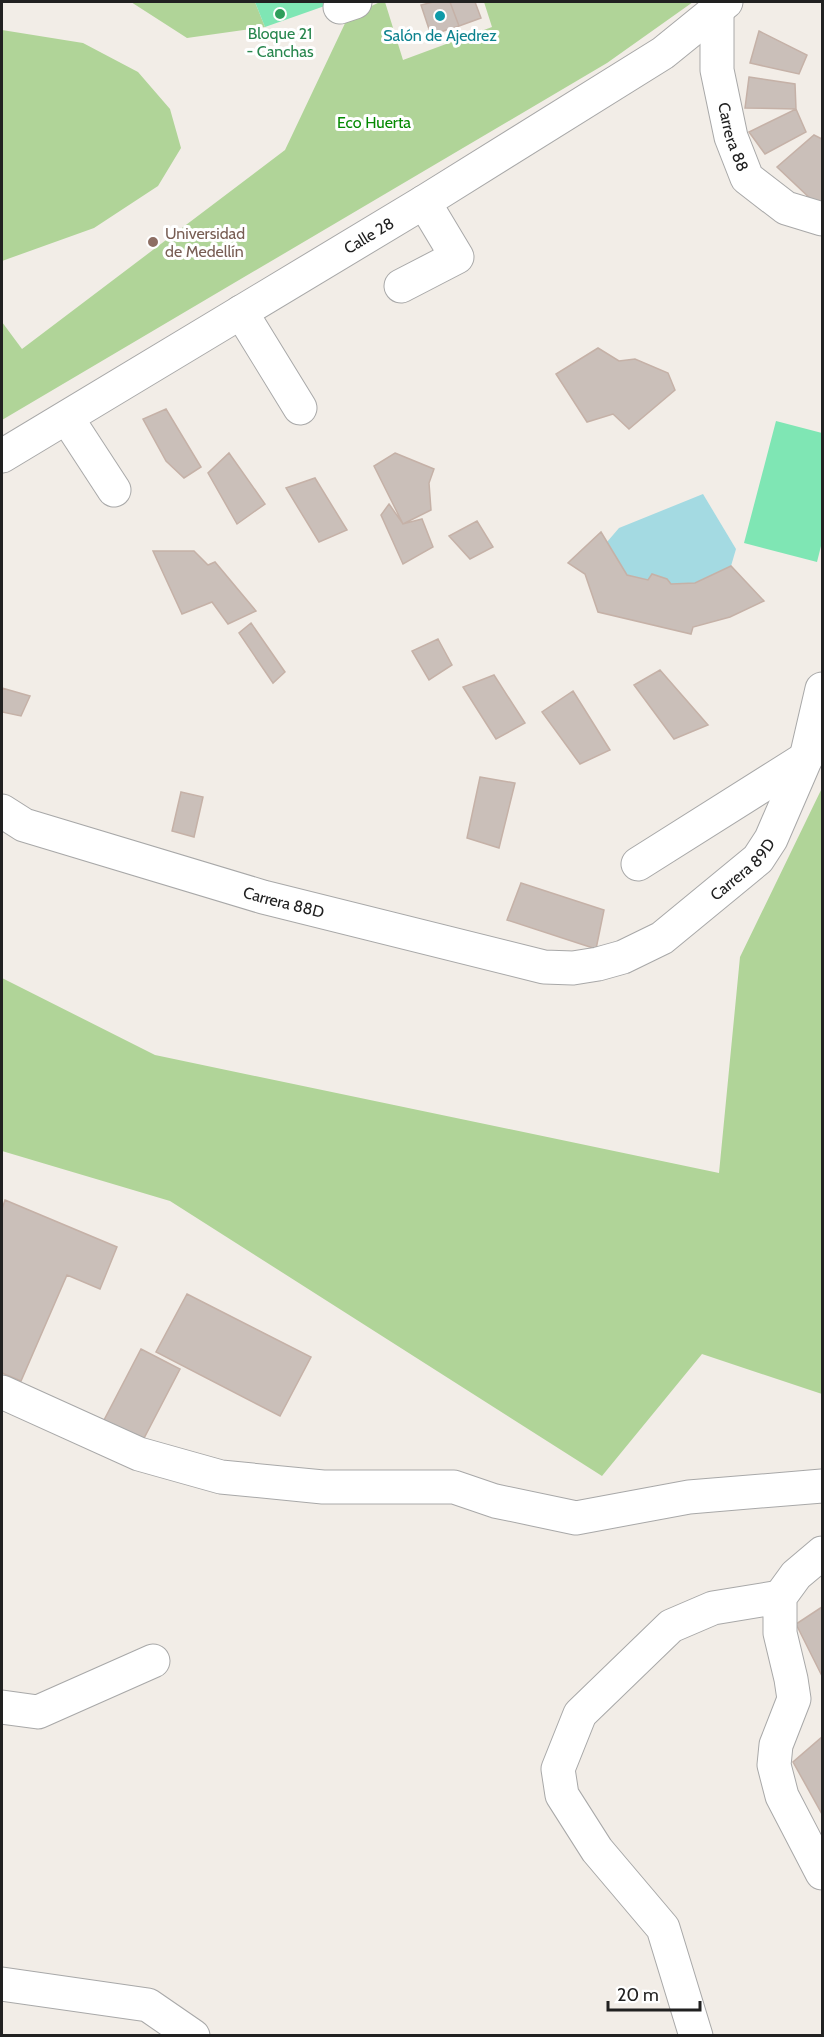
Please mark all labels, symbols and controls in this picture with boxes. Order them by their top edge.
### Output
marker: Bloque 21 - Canchas [273,7,287,21]
marker: Salón de Ajedrez [433,9,447,23]
place label: Bloque 21 - Canchas [246,24,314,61]
place label: Salón de Ajedrez [383,26,497,45]
street label: Carrera 88 [714,101,753,174]
park label: Eco Huerta [337,113,411,132]
street label: Calle 28 [341,213,397,258]
place label: Universidad de Medellín [165,224,245,261]
marker: Universidad de Medellín [146,235,160,249]
street label: Carrera 89D [706,835,779,905]
street label: Carrera 88D [241,883,326,922]
scale bar [608,1974,700,2012]
text: 20 m [617,1984,659,2006]

